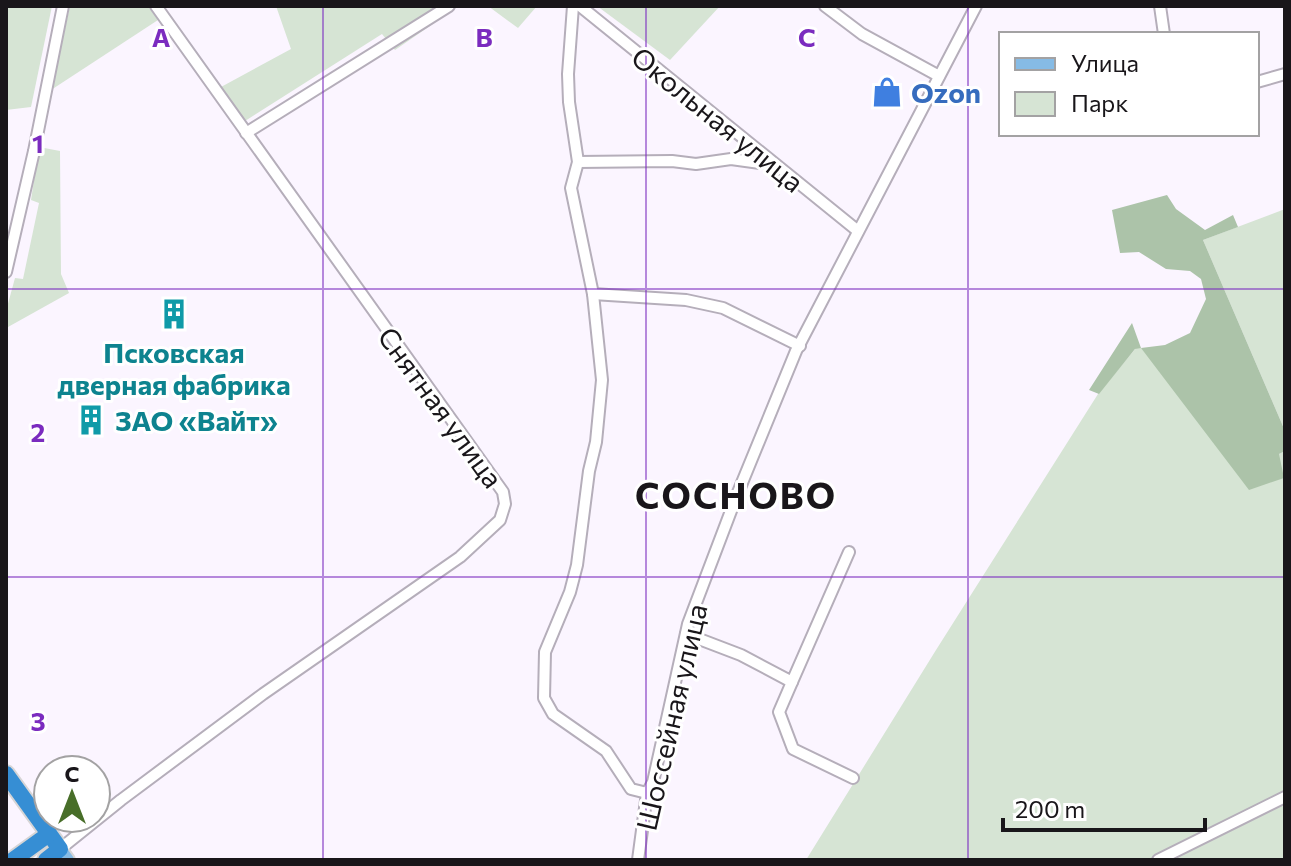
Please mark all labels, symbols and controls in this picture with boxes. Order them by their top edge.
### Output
text: A [152,21,171,52]
text: B [475,21,493,52]
text: C [798,21,816,52]
legend [999,32,1259,136]
street label: Окольная улица [625,39,811,199]
text: Улица [1071,48,1139,77]
shop icon: Ozon [870,75,904,109]
place label: Ozon [911,75,981,109]
text: Парк [1071,88,1128,117]
text: 1 [32,127,44,158]
building icon: Псковская дверная фабрика [157,297,191,331]
street label: Снятная улица [371,320,511,494]
place label: Псковская дверная фабрика [57,335,291,401]
building icon: ЗАО «Вайт» [74,403,108,437]
place label: ЗАО «Вайт» [115,403,278,437]
text: 2 [31,416,45,447]
district label: СОСНОВО [635,472,837,516]
street label: Шоссейная улица [628,600,714,834]
text: 3 [30,705,46,736]
north arrow [32,754,112,834]
text: С [64,760,80,787]
scale bar [1003,782,1205,832]
text: 200 m [1015,794,1085,823]

